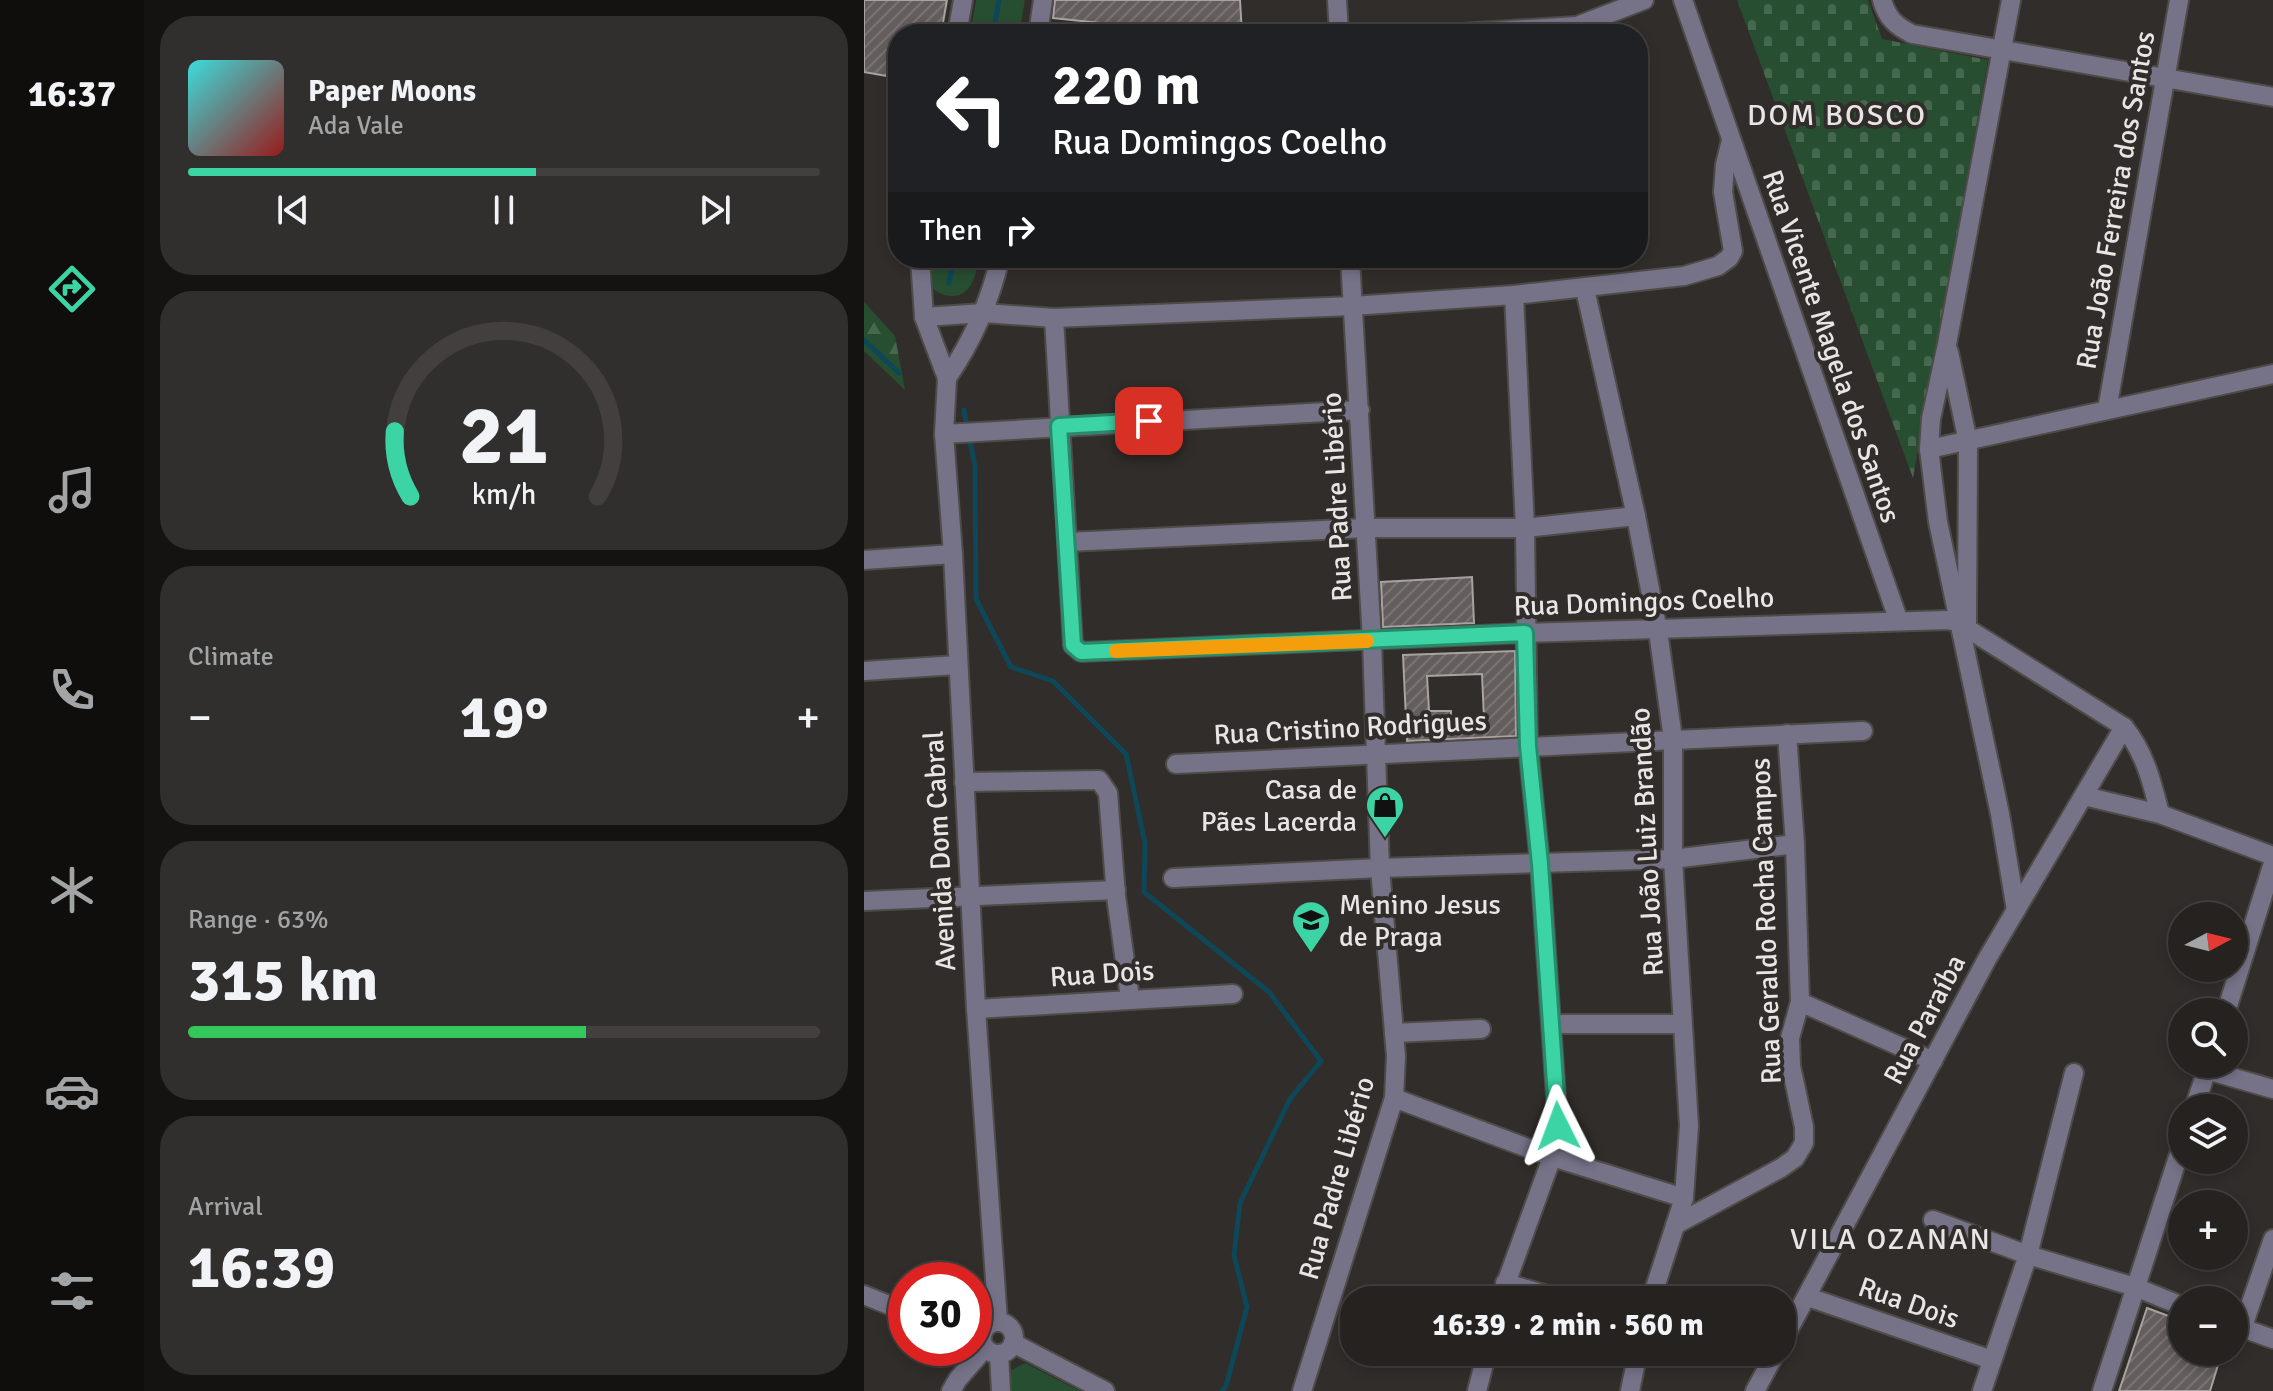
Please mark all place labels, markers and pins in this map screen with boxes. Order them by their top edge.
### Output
pin [1115,387,1183,455]
place label: Casa de Pães Lacerda [1201,773,1357,839]
shop icon: Casa de Pães Lacerda [1364,784,1406,839]
place label: Menino Jesus de Praga [1339,888,1501,954]
school or university icon: Menino Jesus de Praga [1290,899,1332,954]

